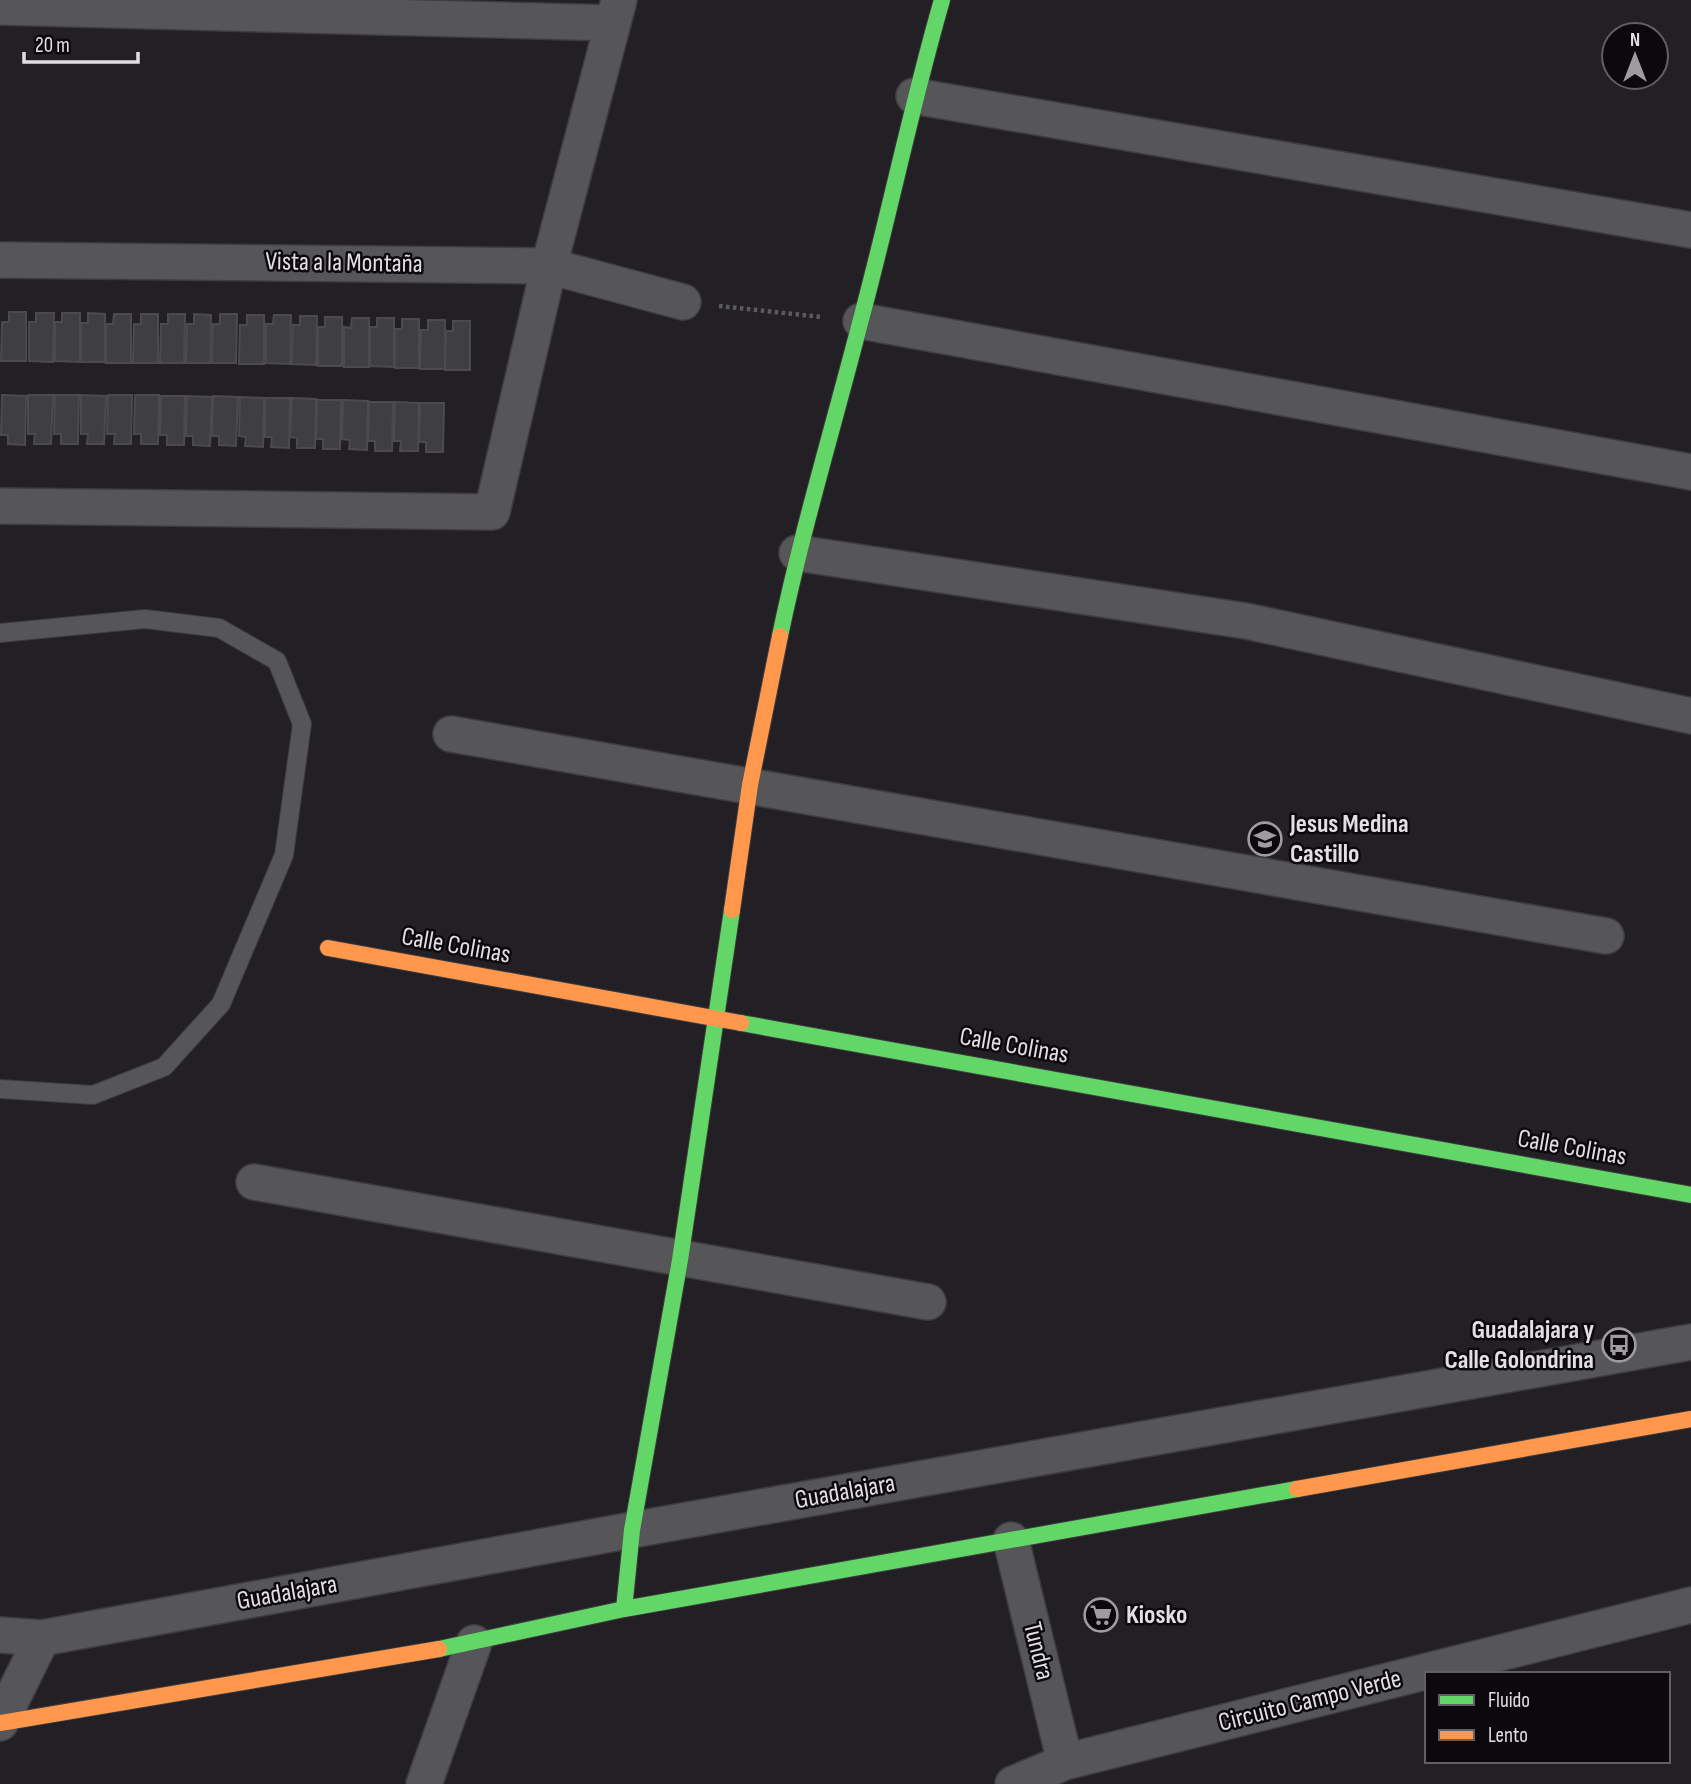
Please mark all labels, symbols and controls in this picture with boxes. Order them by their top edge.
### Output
scale bar [24,21,138,65]
north arrow [1600,21,1670,91]
text: N [1630,29,1640,52]
text: 20 m [35,33,70,58]
street label: Vista a la Montaña [265,246,423,280]
place label: Jesus Medina Castillo [1289,809,1409,870]
school or university icon: Jesus Medina Castillo [1246,820,1284,858]
street label: Calle Colinas [399,921,513,971]
street label: Calle Colinas [957,1021,1071,1071]
street label: Calle Colinas [1515,1123,1629,1173]
place label: Guadalajara y Calle Golondrina [1445,1315,1594,1376]
bus stop icon: Guadalajara y Calle Golondrina [1600,1326,1638,1364]
street label: Guadalajara [792,1468,898,1516]
street label: Guadalajara [234,1569,340,1617]
supermarket icon: Kiosko [1082,1596,1120,1634]
place label: Kiosko [1126,1600,1187,1631]
street label: Tundra [1016,1619,1060,1683]
street label: Circuito Campo Verde [1215,1663,1405,1739]
legend [1425,1672,1670,1763]
text: Fluido [1488,1688,1530,1713]
text: Lento [1488,1723,1528,1748]

